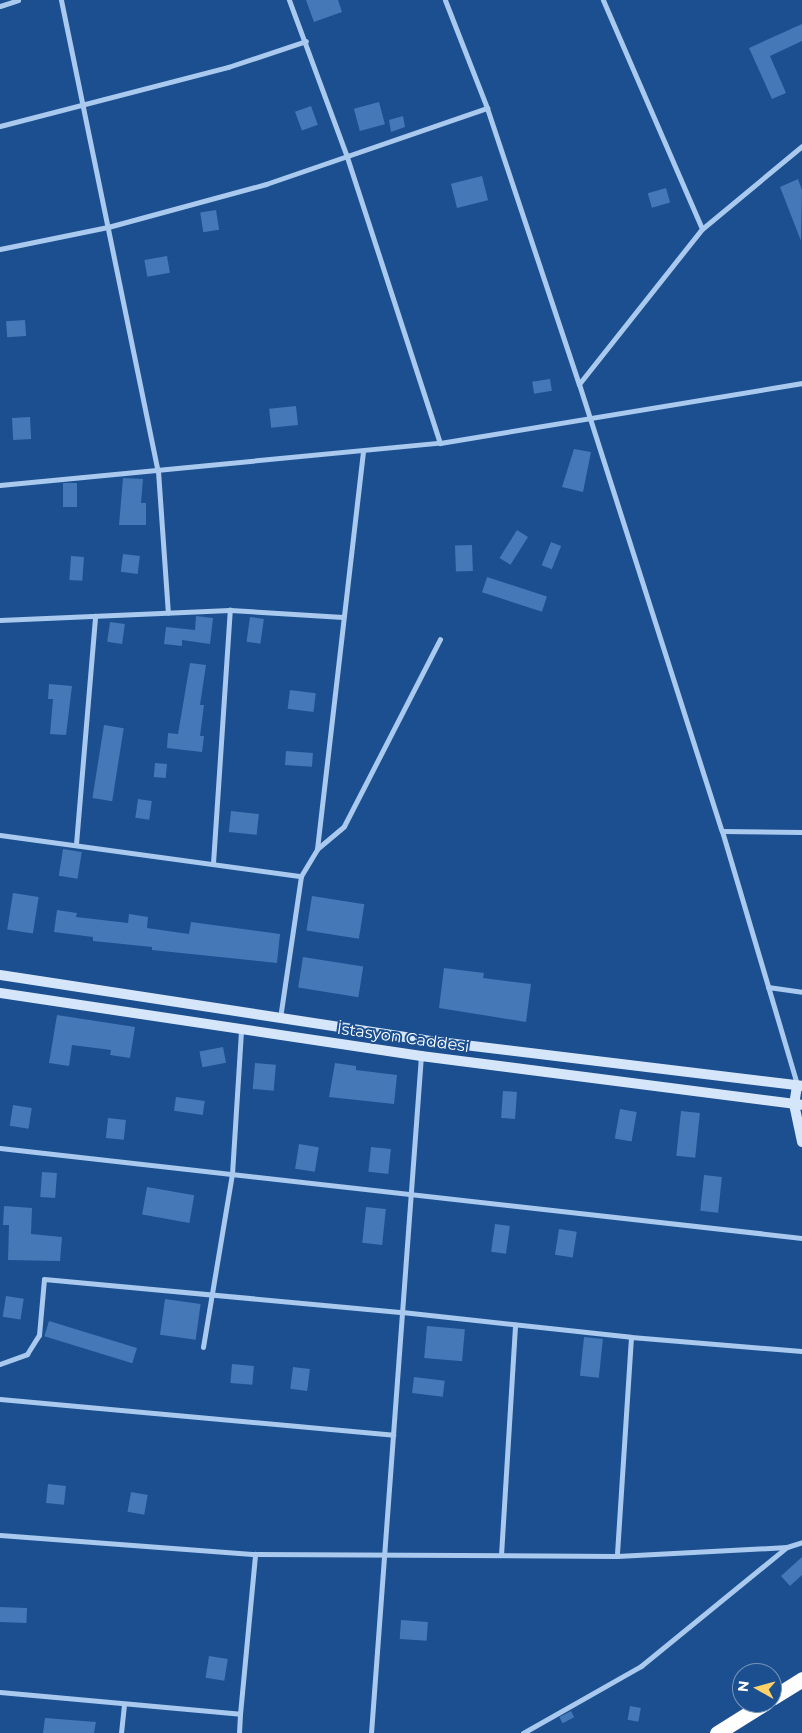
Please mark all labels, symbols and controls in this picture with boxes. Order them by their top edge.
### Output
street label: İstasyon Caddesi [335,1019,471,1057]
north arrow [732,1663,782,1713]
text: N [733,1680,753,1693]

